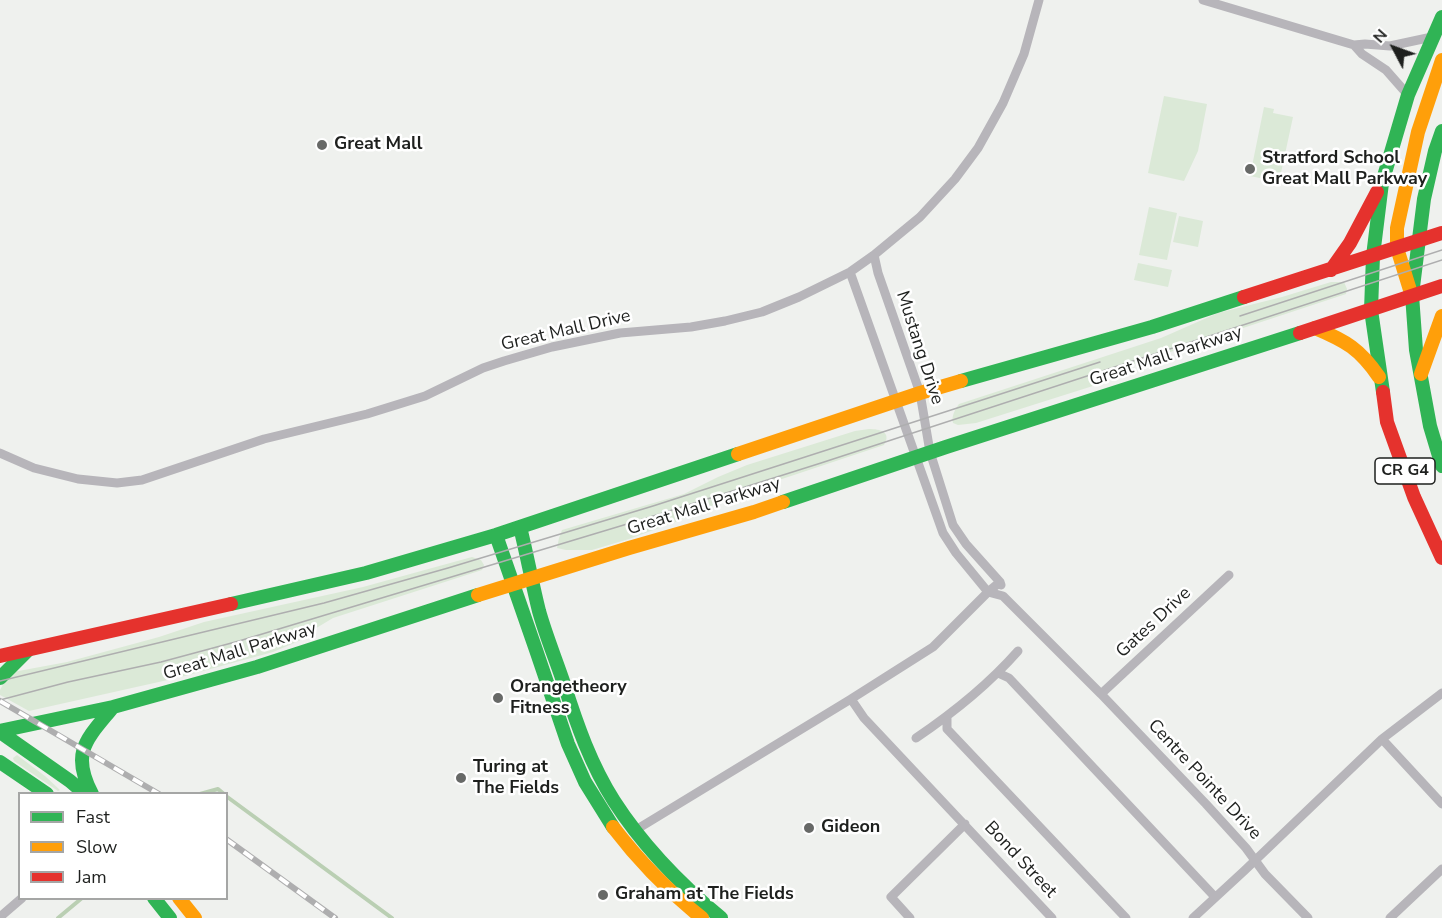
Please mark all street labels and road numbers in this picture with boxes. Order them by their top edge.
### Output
street label: Mustang Drive [890,289,948,407]
street label: Great Mall Drive [499,306,633,356]
street label: Great Mall Parkway [1087,322,1245,392]
road number: CR G4 [1375,458,1435,484]
street label: Great Mall Parkway [625,473,783,541]
street label: Gates Drive [1112,583,1196,663]
street label: Great Mall Parkway [161,618,319,686]
street label: Centre Pointe Drive [1143,715,1265,845]
street label: Bond Street [979,817,1061,903]

